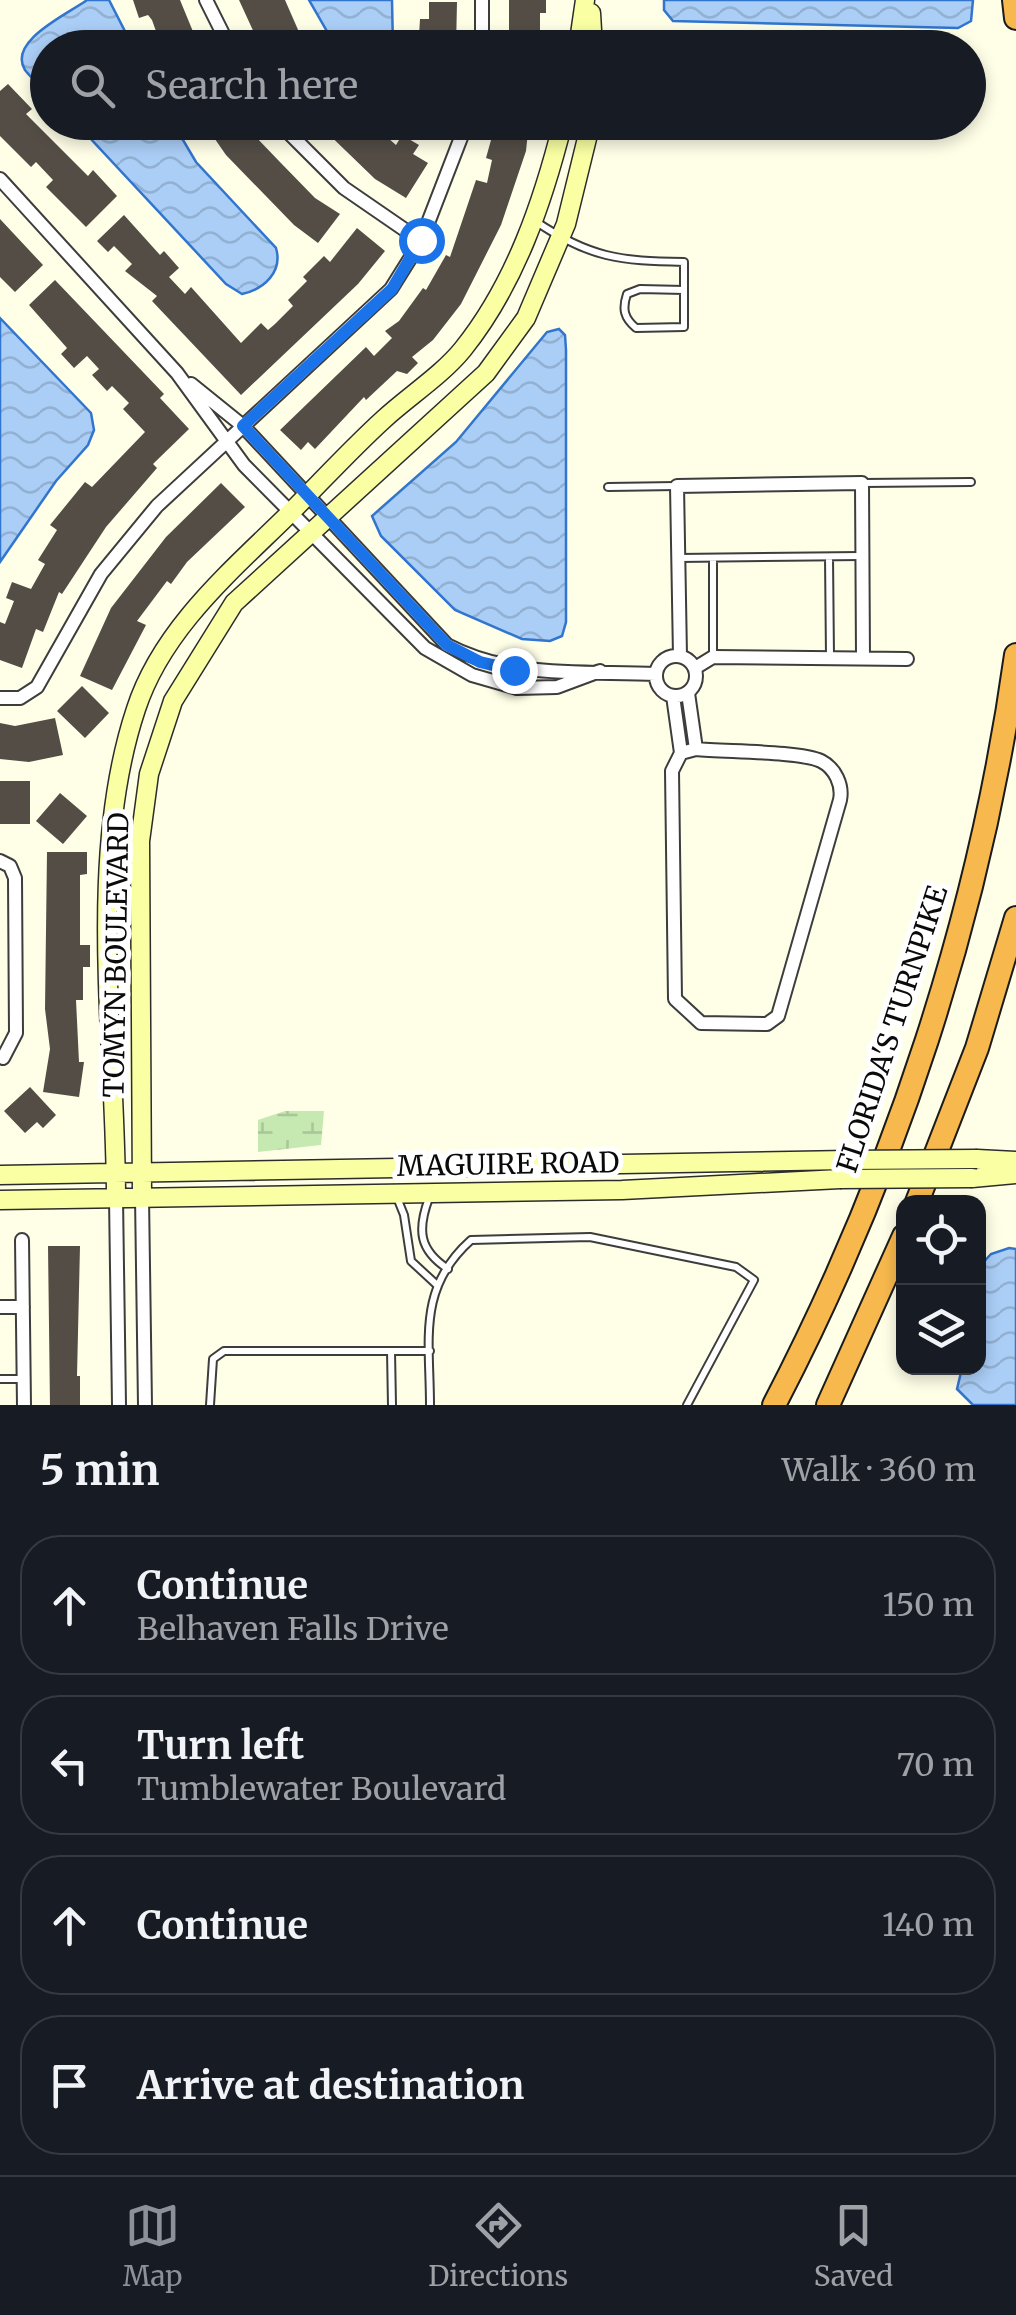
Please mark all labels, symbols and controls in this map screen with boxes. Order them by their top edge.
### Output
search box [30,30,986,140]
icon: search [65,58,120,113]
text: Search here [145,62,358,109]
route start [399,218,445,264]
route end [492,648,538,694]
street label: TOMYN BOULEVARD [96,812,136,1098]
street label: FLORIDA'S TURNPIKE [829,881,955,1177]
street label: MAGUIRE ROAD [396,1144,620,1184]
map controls [896,1195,986,1375]
button: locate [896,1195,986,1285]
button: layers [896,1285,986,1375]
text: 5 min [40,1444,159,1496]
text: Walk · 360 m [782,1450,976,1490]
text: Continue [137,1562,308,1609]
icon: ahead [42,1578,97,1633]
text: 150 m [882,1585,974,1625]
text: Belhaven Falls Drive [137,1609,449,1649]
text: Turn left [137,1722,304,1769]
icon: left [42,1738,97,1793]
text: 70 m [897,1745,974,1785]
text: Tumblewater Boulevard [137,1769,506,1809]
icon: ahead [42,1898,97,1953]
text: Continue [137,1902,308,1949]
text: 140 m [882,1905,974,1945]
icon: arrive [42,2058,97,2113]
text: Arrive at destination [137,2062,524,2109]
tab: Map [123,2198,183,2294]
tab: Directions [428,2198,568,2294]
tab: Saved [814,2198,893,2294]

